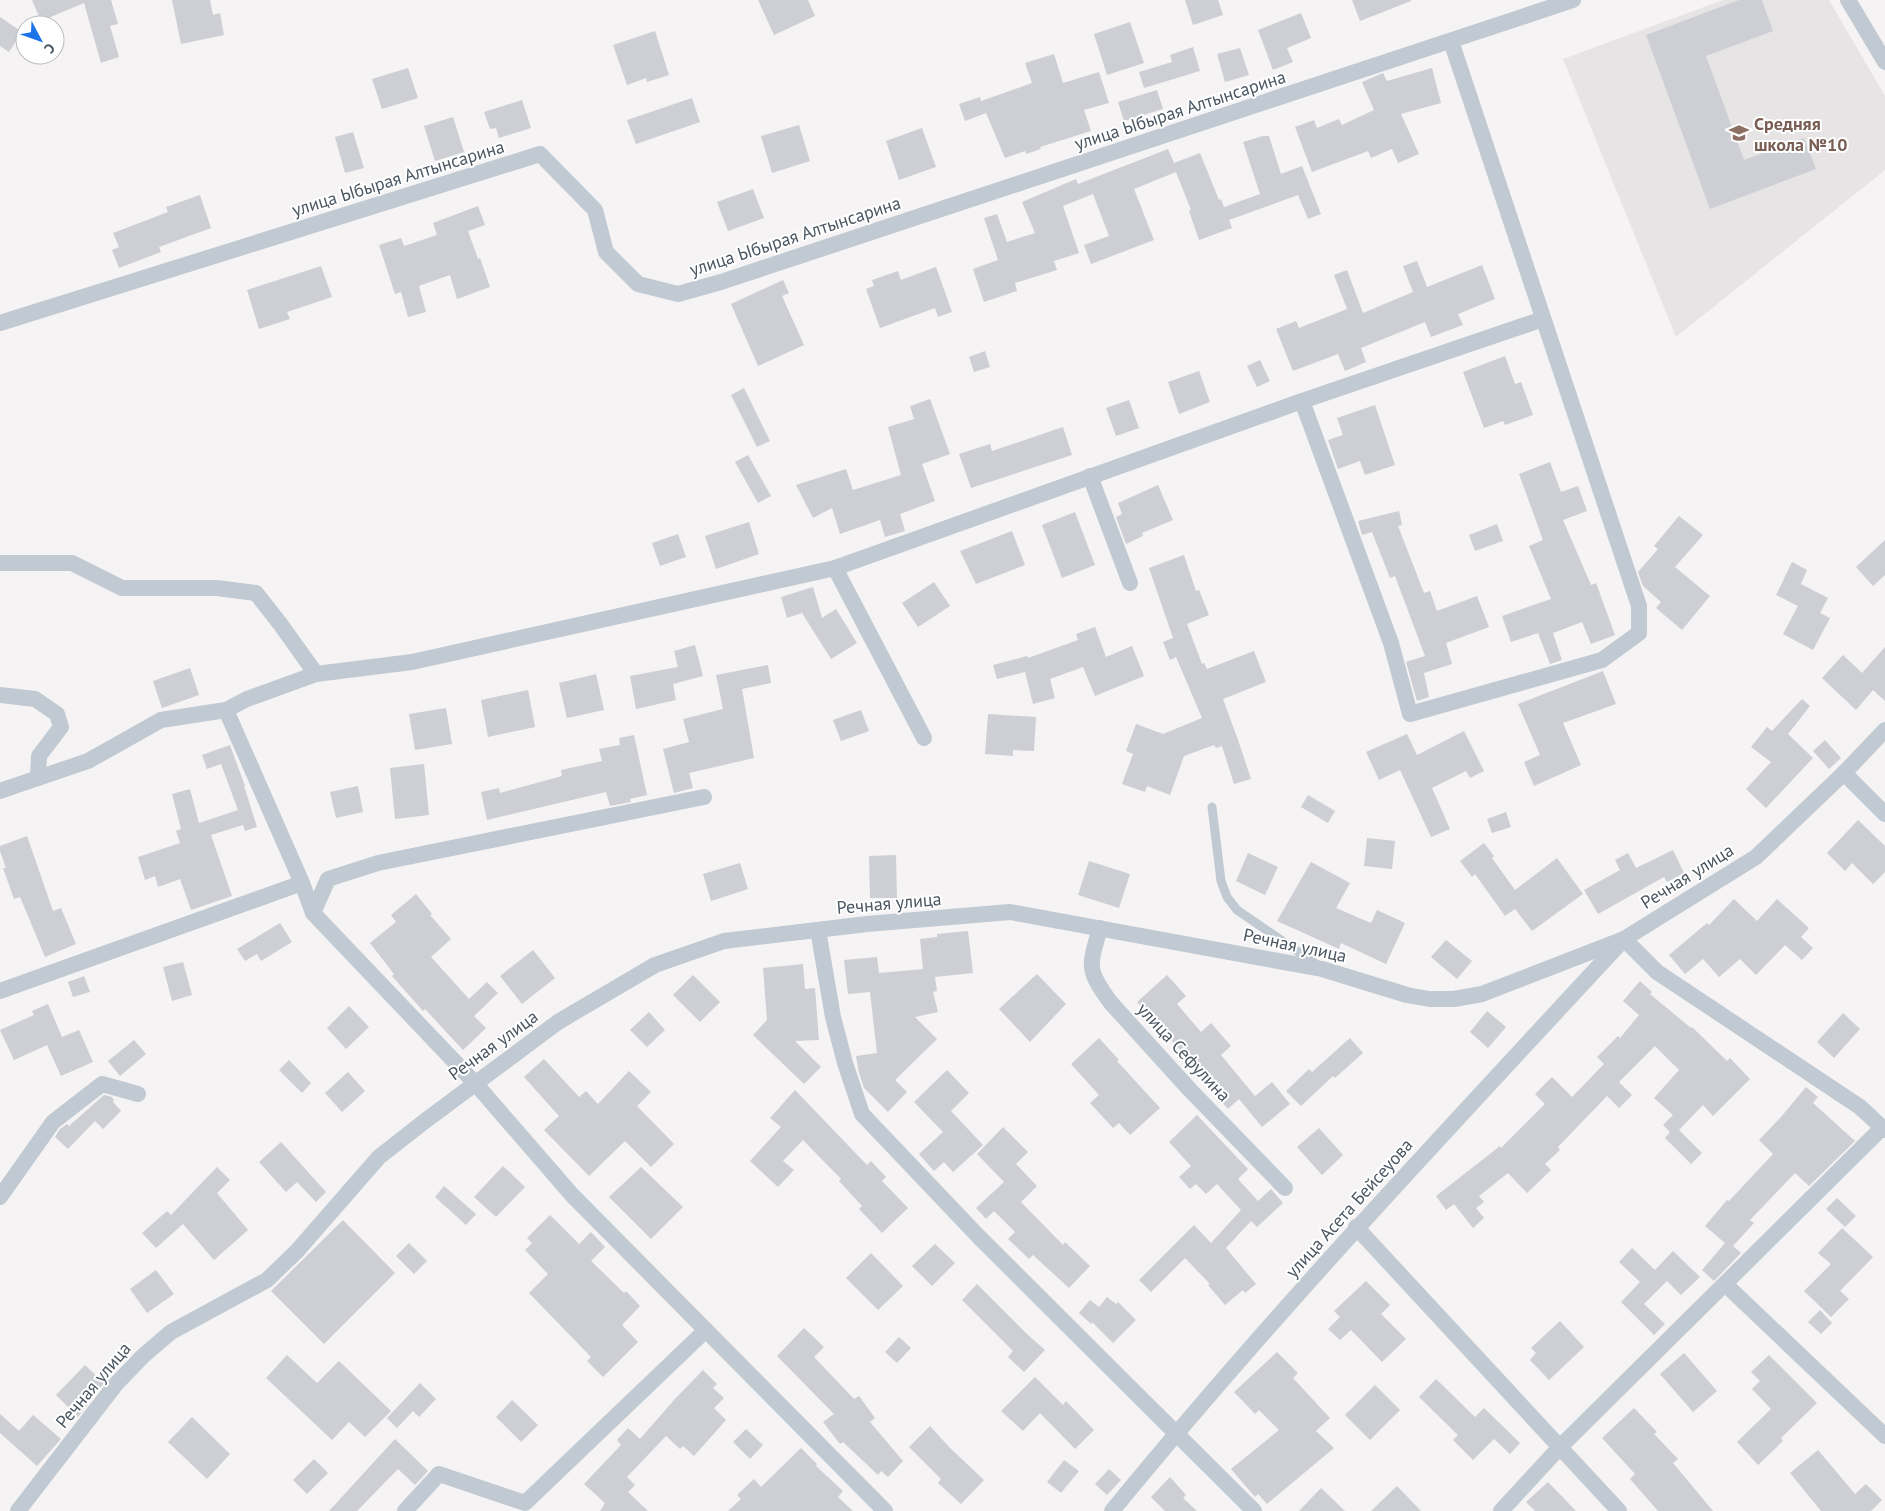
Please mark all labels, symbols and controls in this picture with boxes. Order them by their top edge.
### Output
north arrow [15,15,65,65]
text: С [40,40,59,58]
street label: улица Ыбырая Алтынсарина [1071,65,1289,155]
place label: Средняя школа №10 [1754,112,1847,156]
school or university icon: Средняя школа №10 [1728,122,1750,144]
street label: улица Ыбырая Алтынсарина [289,135,507,221]
street label: улица Ыбырая Алтынсарина [686,191,904,281]
street label: Речная улица [1636,838,1738,914]
street label: Речная улица [836,887,942,919]
street label: Речная улица [1241,923,1349,967]
street label: улица Сефулина [1132,998,1236,1106]
street label: Речная улица [444,1005,542,1085]
street label: улица Асета Бейсеуова [1280,1134,1418,1282]
street label: Речная улица [50,1337,136,1433]

